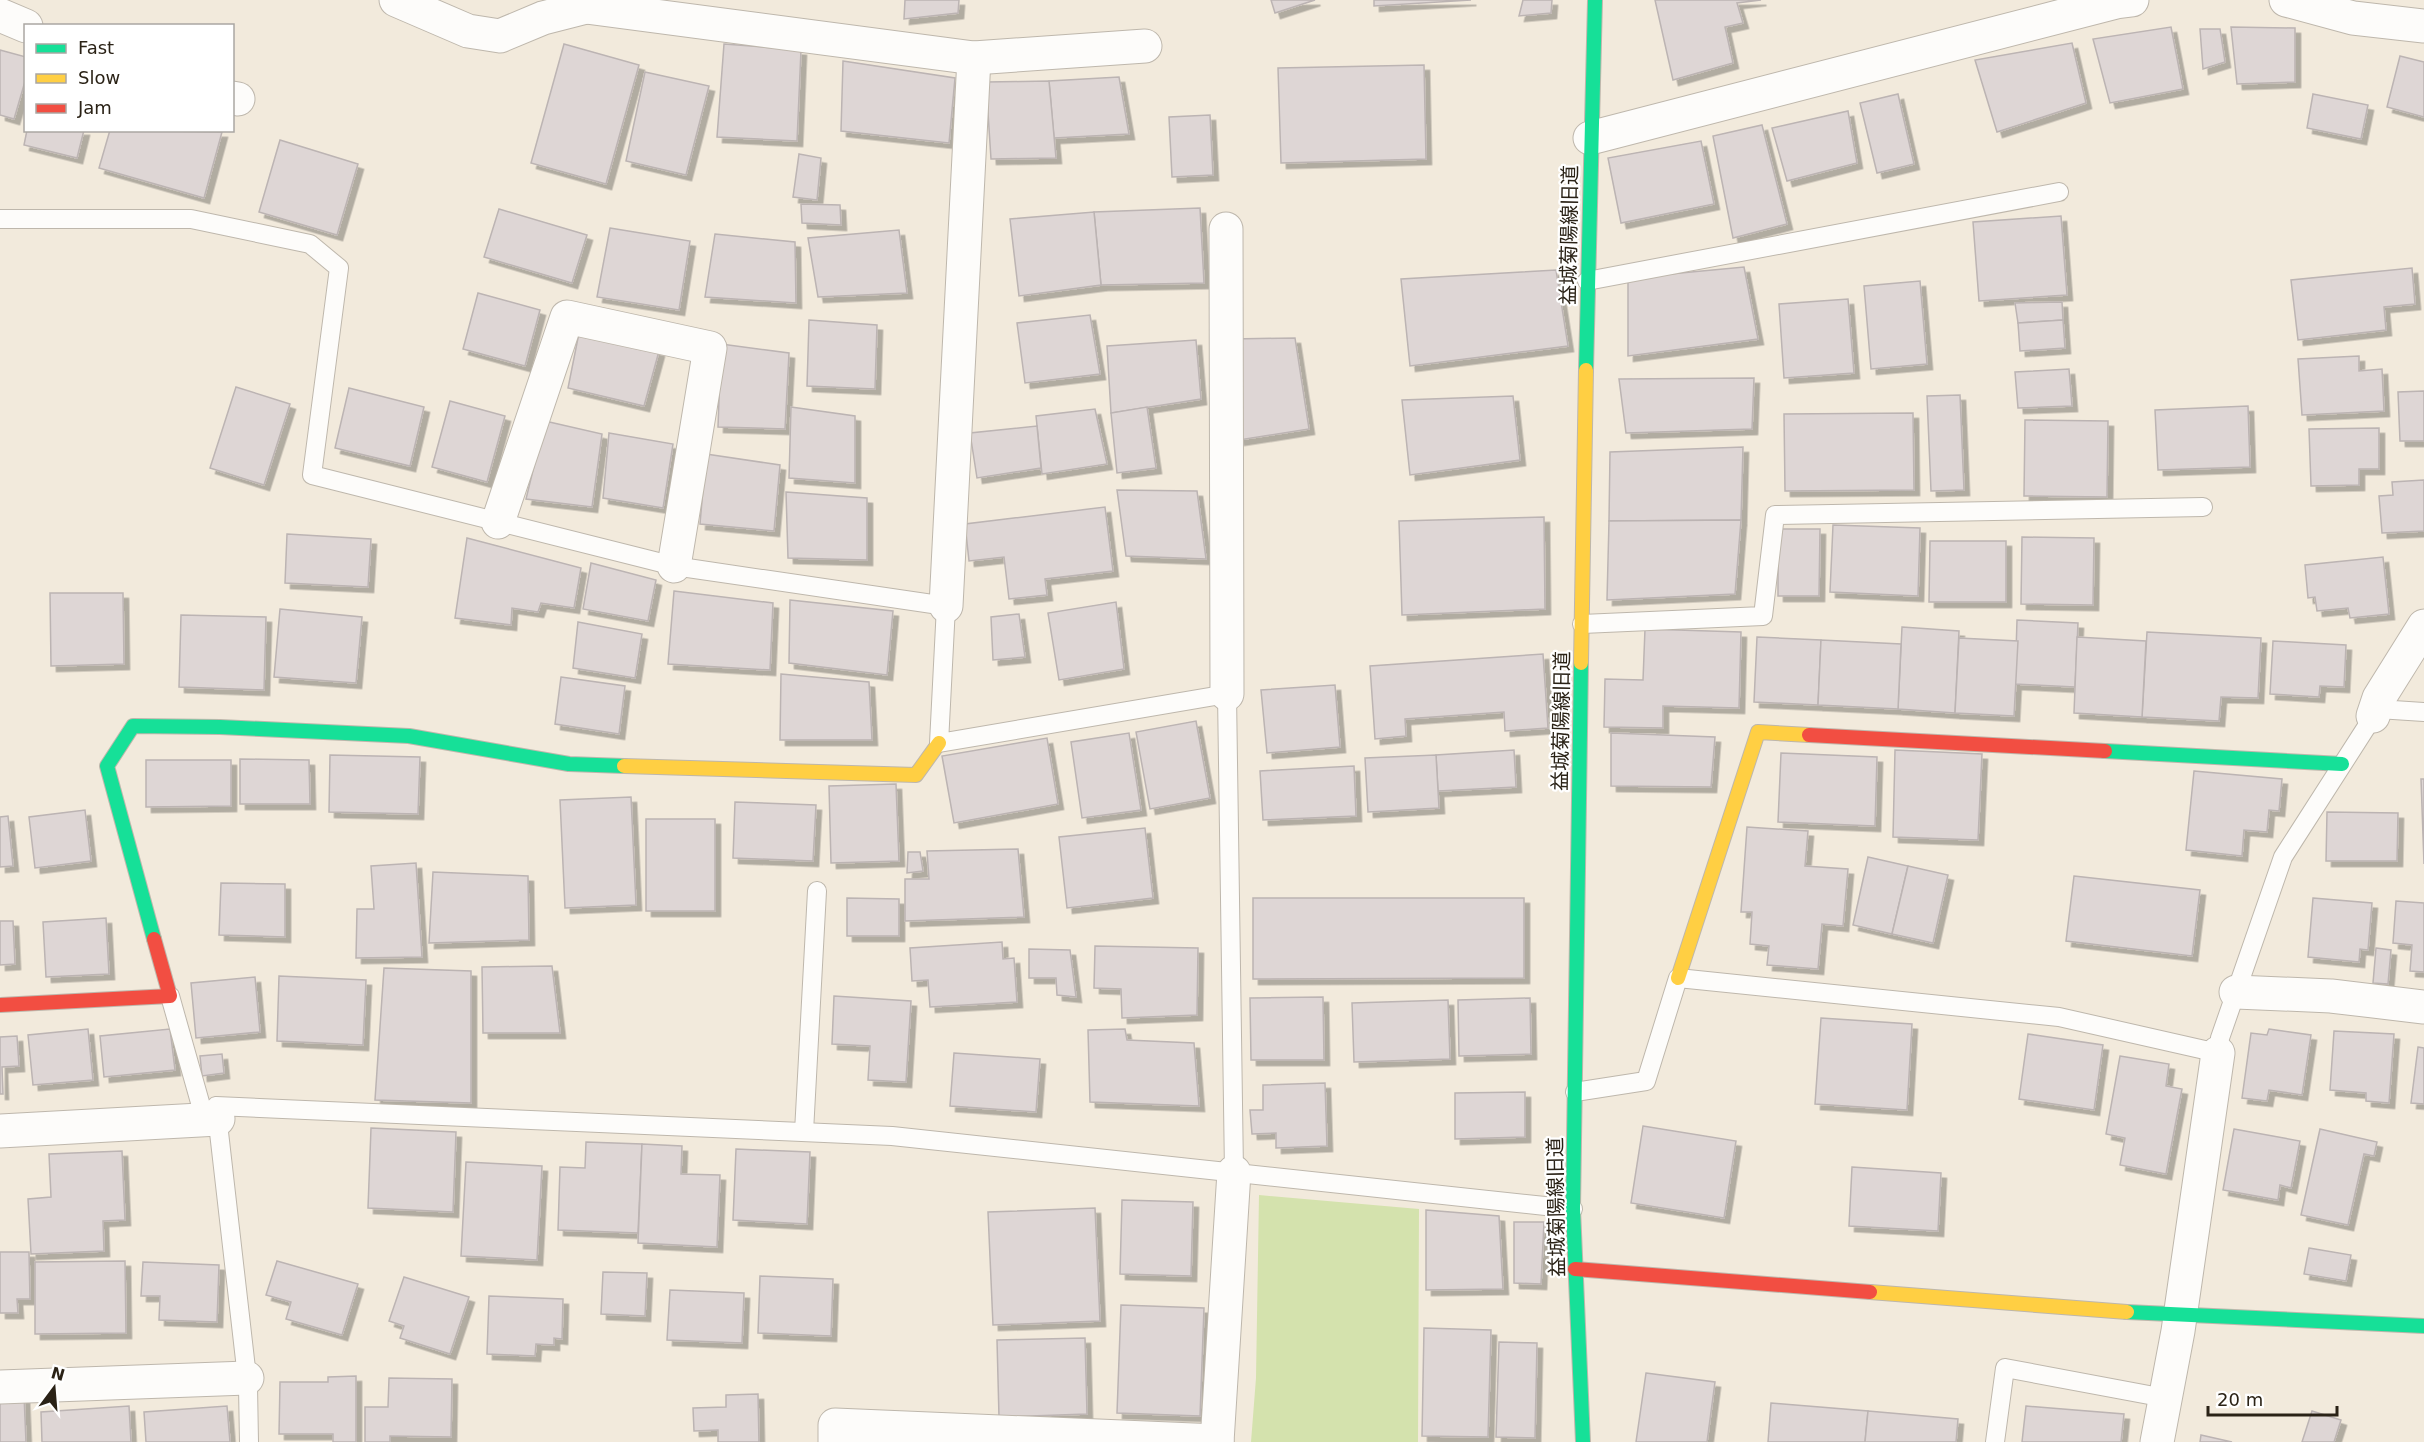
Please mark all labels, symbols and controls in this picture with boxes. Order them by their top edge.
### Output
legend [24,24,234,132]
text: Fast [78,37,114,58]
text: Slow [78,67,120,88]
text: Jam [77,97,112,118]
street label: 益城菊陽線旧道 [1556,165,1582,305]
street label: 益城菊陽線旧道 [1548,651,1574,791]
street label: 益城菊陽線旧道 [1543,1137,1569,1277]
north arrow [24,1358,84,1418]
text: N [49,1363,67,1385]
scale bar [2208,1379,2337,1417]
text: 20 m [2217,1389,2263,1410]

